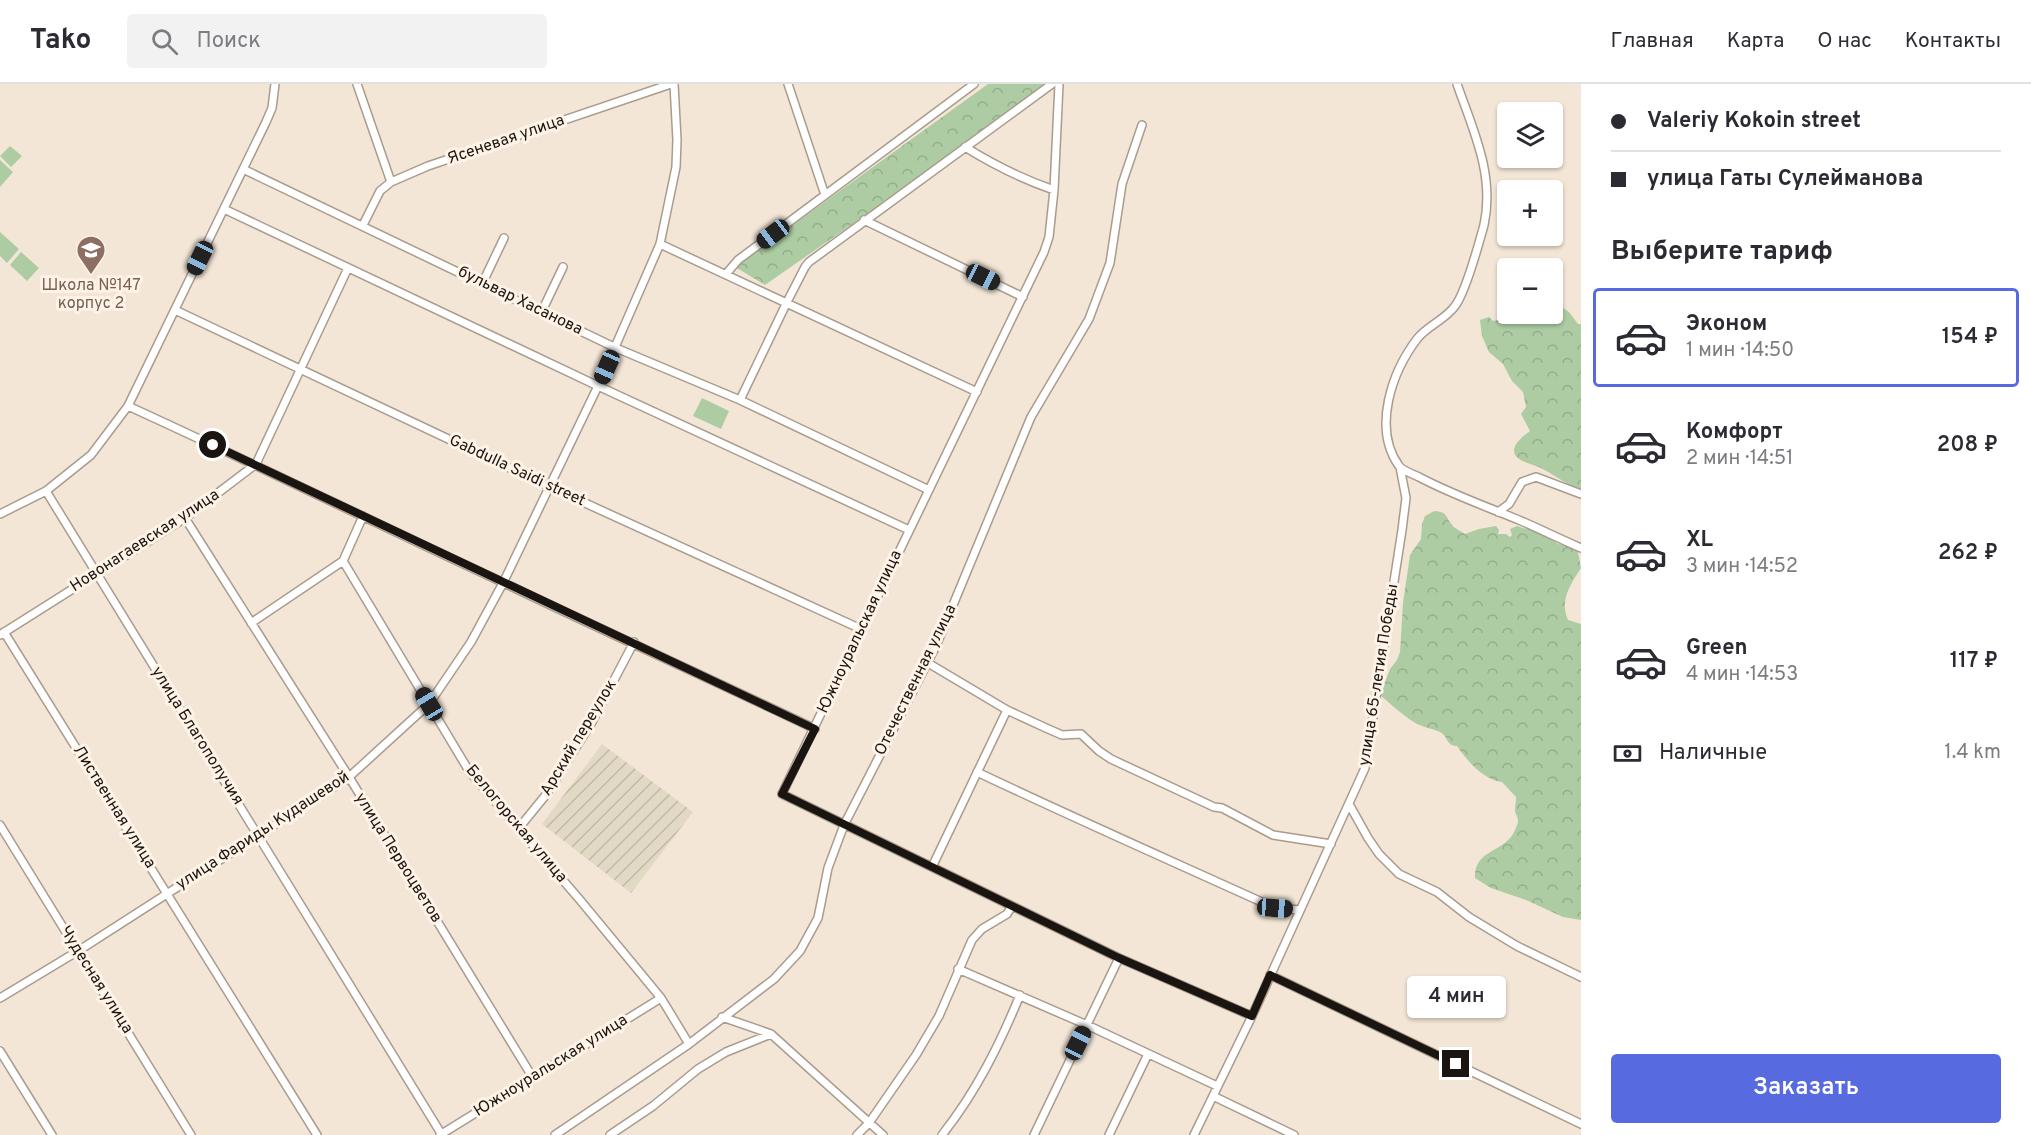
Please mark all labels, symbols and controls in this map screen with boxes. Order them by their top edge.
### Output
search box [127,14,547,68]
text: Tako [30,23,91,59]
icon: search [148,25,181,58]
text: Поиск [196,28,261,55]
text: Главная [1610,28,1694,55]
text: Карта [1727,28,1784,55]
text: О нас [1817,28,1872,55]
text: Контакты [1905,28,2001,55]
map controls [1497,102,1563,324]
button: layers [1497,102,1563,168]
text: Valeriy Kokoin street [1647,108,1861,135]
street label: Ясеневая улица [445,111,567,169]
text: улица Гаты Сулейманова [1647,166,1923,193]
button: + [1497,180,1563,246]
car [753,216,793,252]
school or university icon: Школа №147 корпус 2 [75,234,107,276]
text: Выберите тариф [1611,235,1833,269]
car [184,238,216,278]
button: − [1497,258,1563,324]
car [963,261,1003,293]
street label: бульвар Хасанова [454,262,586,340]
place label: Школа №147 корпус 2 [41,276,141,314]
icon: car [1614,311,1668,365]
text: Эконом [1686,311,1767,338]
text: 154 ₽ [1942,324,1998,351]
text: 1 мин · 14:50 [1686,338,1794,364]
car [591,347,623,387]
icon: car [1614,419,1668,473]
text: Комфорт [1686,419,1783,446]
route start [199,431,226,458]
street label: Gabdulla Saidi street [446,431,588,511]
text: 208 ₽ [1937,432,1998,459]
text: 2 мин · 14:51 [1686,446,1794,472]
street label: Новонагаевская улица [67,485,223,597]
icon: car [1614,527,1668,581]
text: XL [1686,527,1713,554]
text: 262 ₽ [1938,540,1998,567]
street label: Южноуральская улица [813,547,907,717]
text: 3 мин · 14:52 [1686,554,1798,580]
street label: улица 65-летия Победы [1355,583,1403,767]
street label: Отечественная улица [871,601,961,759]
icon: car [1614,635,1668,689]
text: Green [1686,635,1748,662]
text: 117 ₽ [1950,648,1998,675]
text: 4 мин · 14:53 [1686,662,1798,688]
street label: улица Благополучия [146,663,248,809]
street label: Арский переулок [536,676,622,800]
car [412,684,446,724]
icon: cash [1611,737,1644,770]
text: Наличные [1659,740,1767,767]
text: 1.4 km [1944,740,2001,766]
street label: Лиственная улица [68,742,160,872]
street label: Белогорская улица [461,761,571,887]
street label: улица Фариды Кудашевой [172,767,354,895]
street label: улица Первоцветов [350,789,446,927]
car [1256,898,1294,918]
street label: Чудесная улица [55,922,137,1038]
callout: 4 мин [1406,977,1506,1019]
text: 4 мин [1428,984,1485,1010]
street label: Южноуральская улица [470,1010,632,1122]
car [1062,1023,1094,1063]
route end [1442,1050,1469,1077]
button: Заказать [1611,1054,2001,1123]

